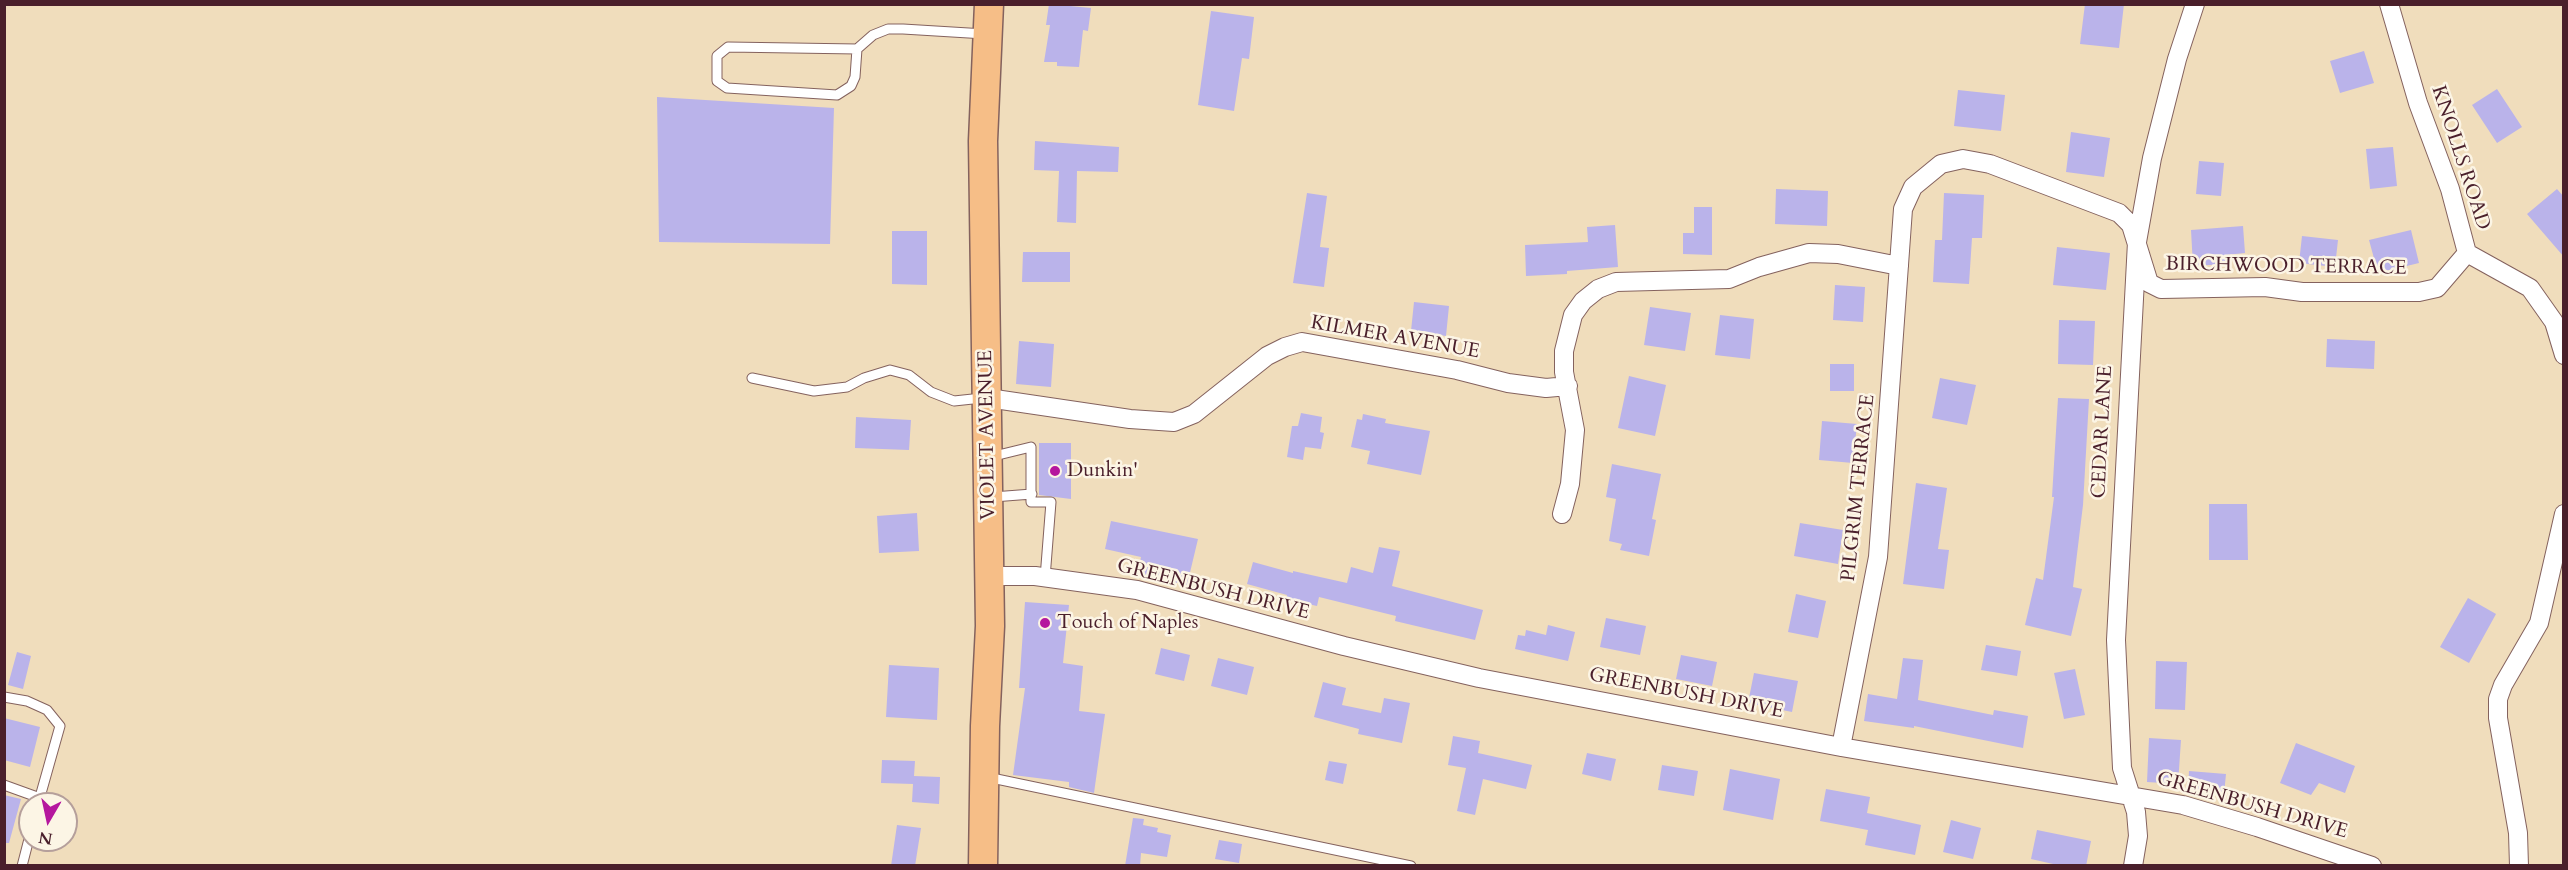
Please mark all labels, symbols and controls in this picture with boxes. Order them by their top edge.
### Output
street label: KNOLLS ROAD [2425,83,2495,233]
street label: BIRCHWOOD TERRACE [2165,253,2407,281]
street label: KILMER AVENUE [1309,311,1481,365]
street label: VIOLET AVENUE [975,350,1001,520]
street label: CEDAR LANE [2088,365,2118,499]
street label: PILGRIM TERRACE [1837,393,1881,583]
place label: Dunkin' [1067,459,1138,483]
marker: Dunkin' [1048,464,1062,478]
street label: GREENBUSH DRIVE [1114,554,1312,626]
place label: Touch of Naples [1057,611,1198,635]
marker: Touch of Naples [1038,616,1052,630]
street label: GREENBUSH DRIVE [1587,663,1785,725]
street label: GREENBUSH DRIVE [2154,767,2350,845]
north arrow [18,792,78,852]
text: N [37,826,54,850]

